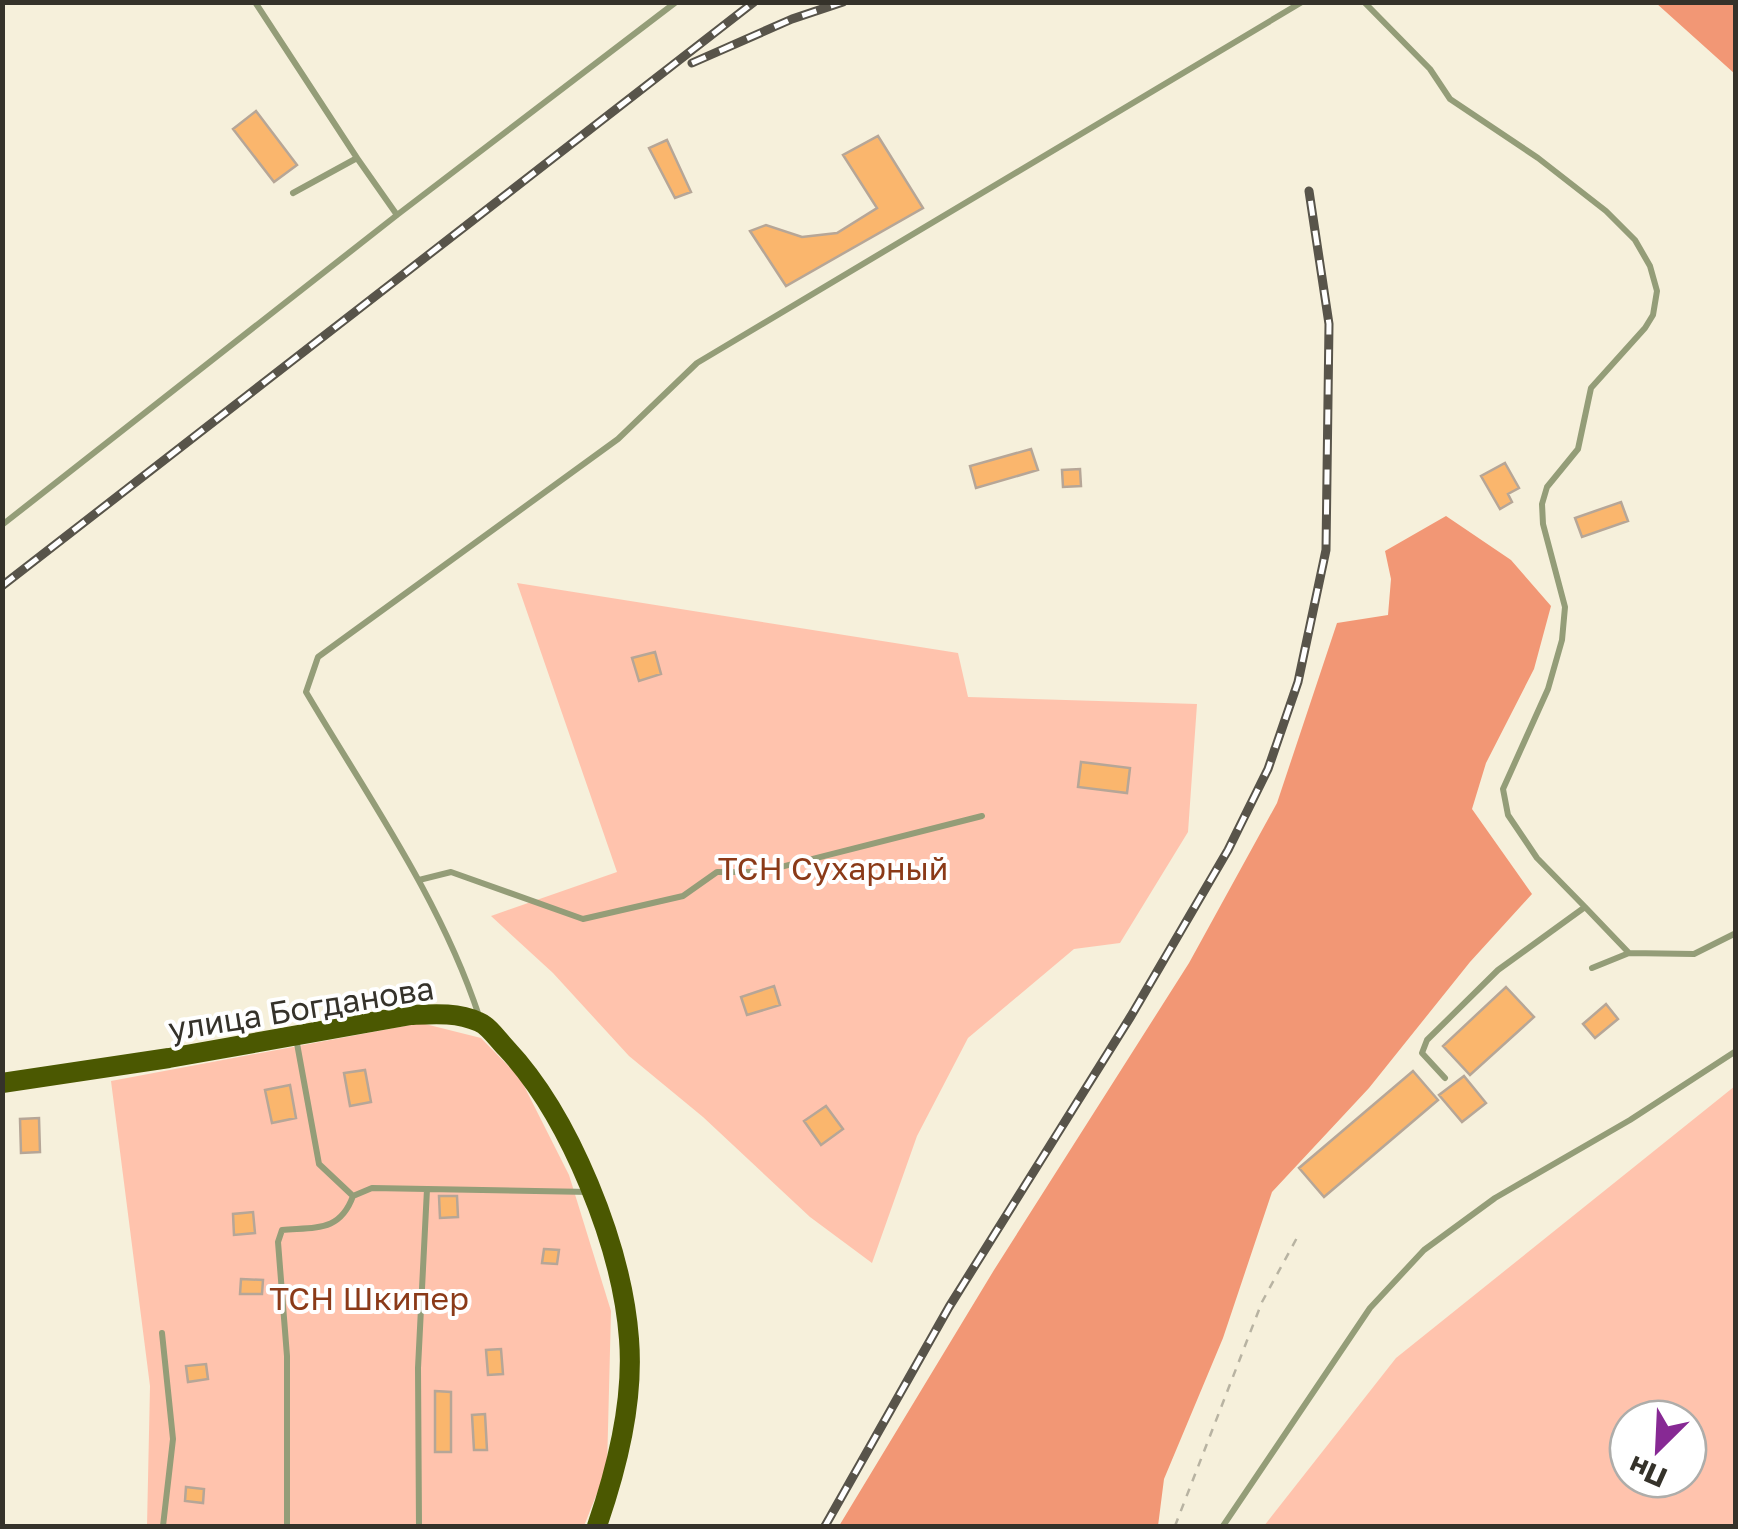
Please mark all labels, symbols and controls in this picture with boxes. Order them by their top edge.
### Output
park label: ТСН Сухарный [718,849,948,887]
street label: улица Богданова [166,968,436,1048]
park label: ТСН Шкипер [269,1279,469,1317]
north arrow [1608,1399,1708,1499]
text: Пн [1624,1449,1672,1495]

